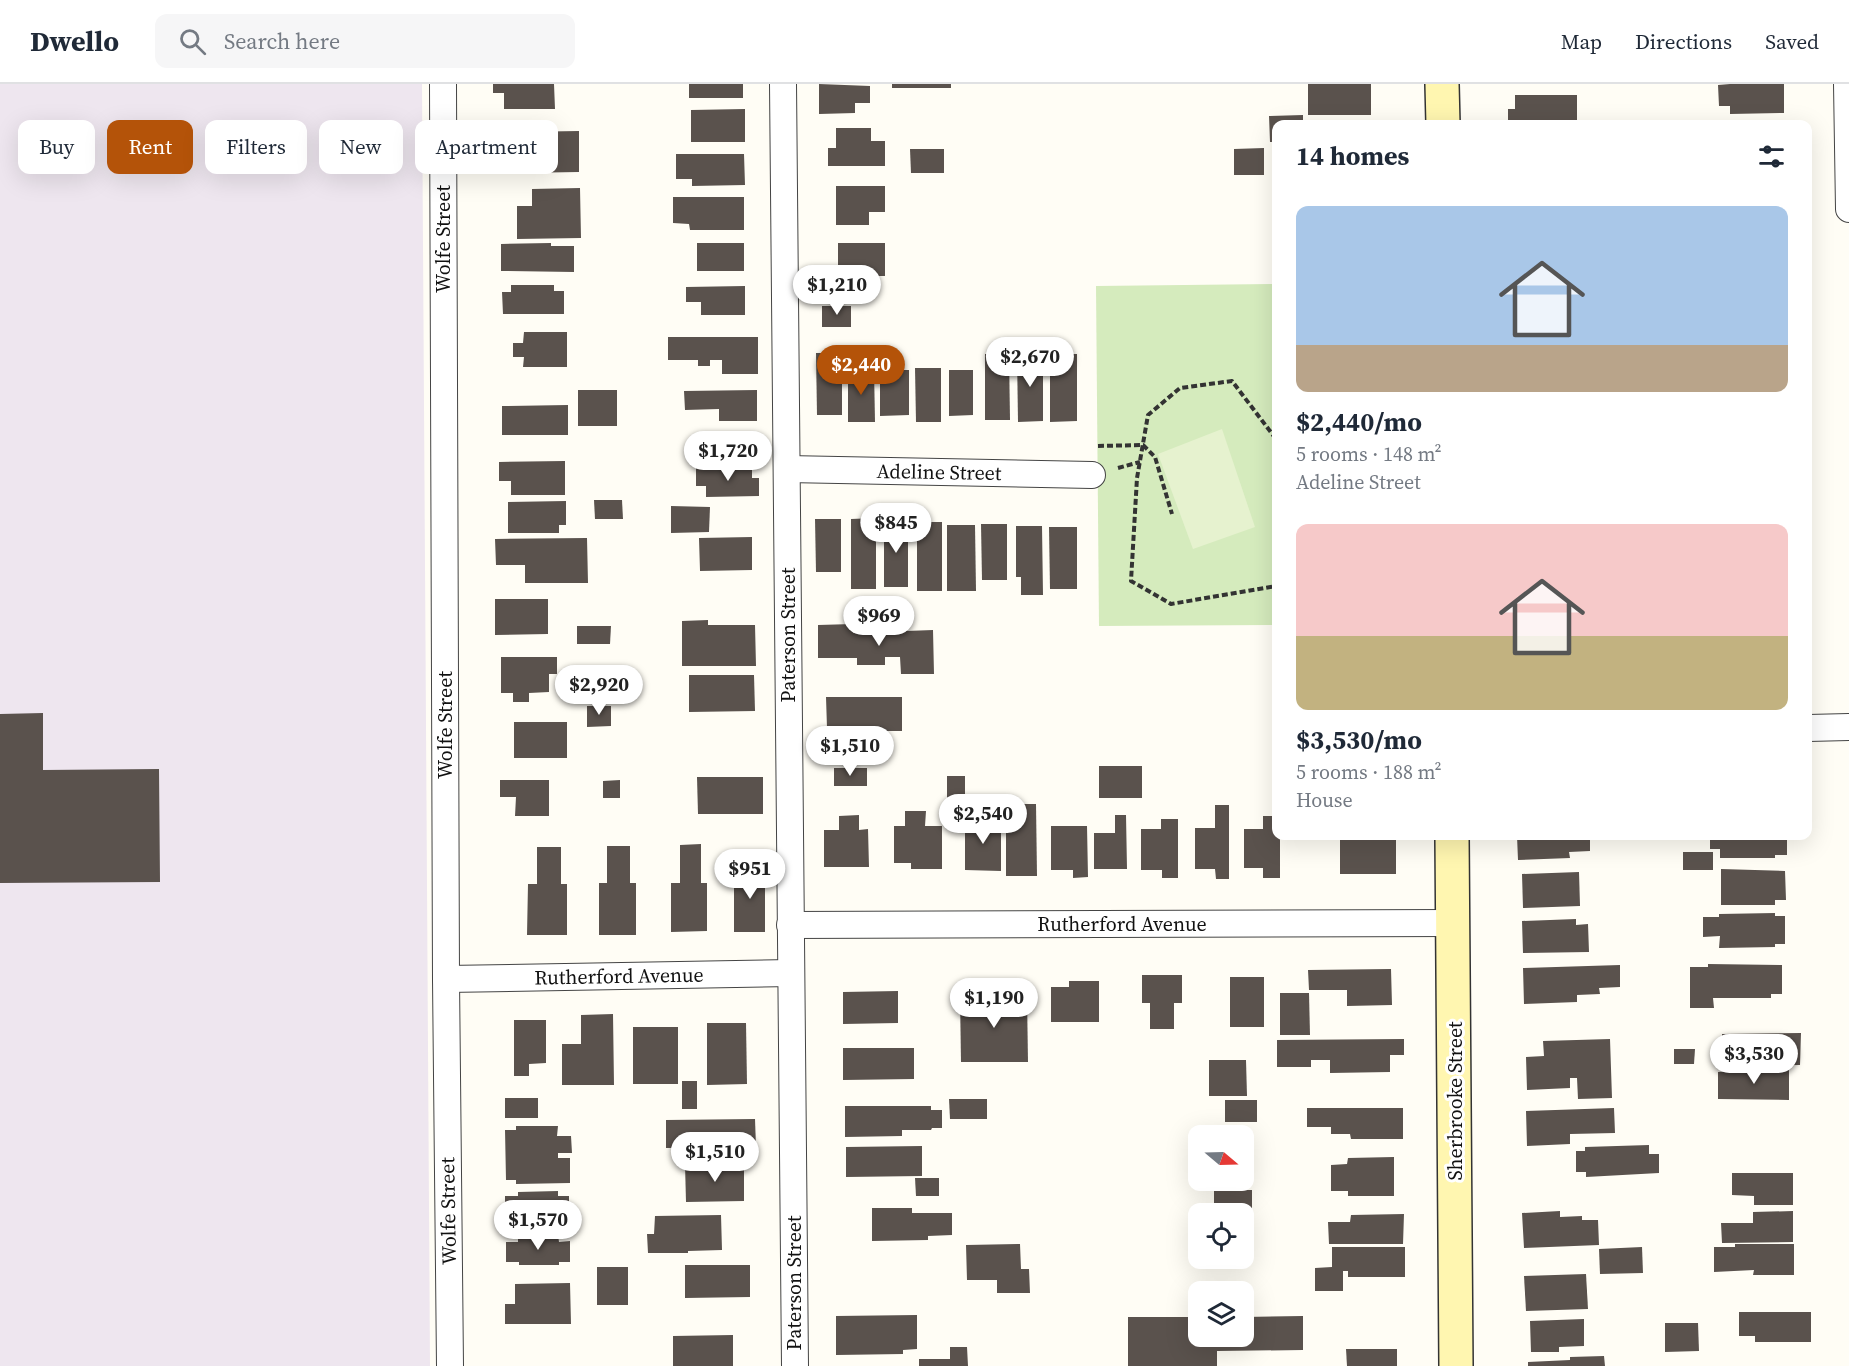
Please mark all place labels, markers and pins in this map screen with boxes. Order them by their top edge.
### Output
pin: $1,210 [788,265,886,316]
pin: $2,670 [981,337,1079,388]
pin: $2,440 [812,345,910,396]
pin: $1,720 [679,431,777,482]
pin: $845 [860,503,932,554]
pin: $969 [843,596,915,647]
pin: $2,920 [550,665,648,716]
pin: $1,510 [801,726,899,777]
pin: $2,540 [934,794,1032,845]
pin: $951 [714,849,786,900]
pin: $1,190 [945,978,1043,1029]
pin: $3,530 [1705,1034,1803,1085]
pin: $1,510 [666,1132,764,1183]
pin: $1,570 [489,1200,587,1251]

